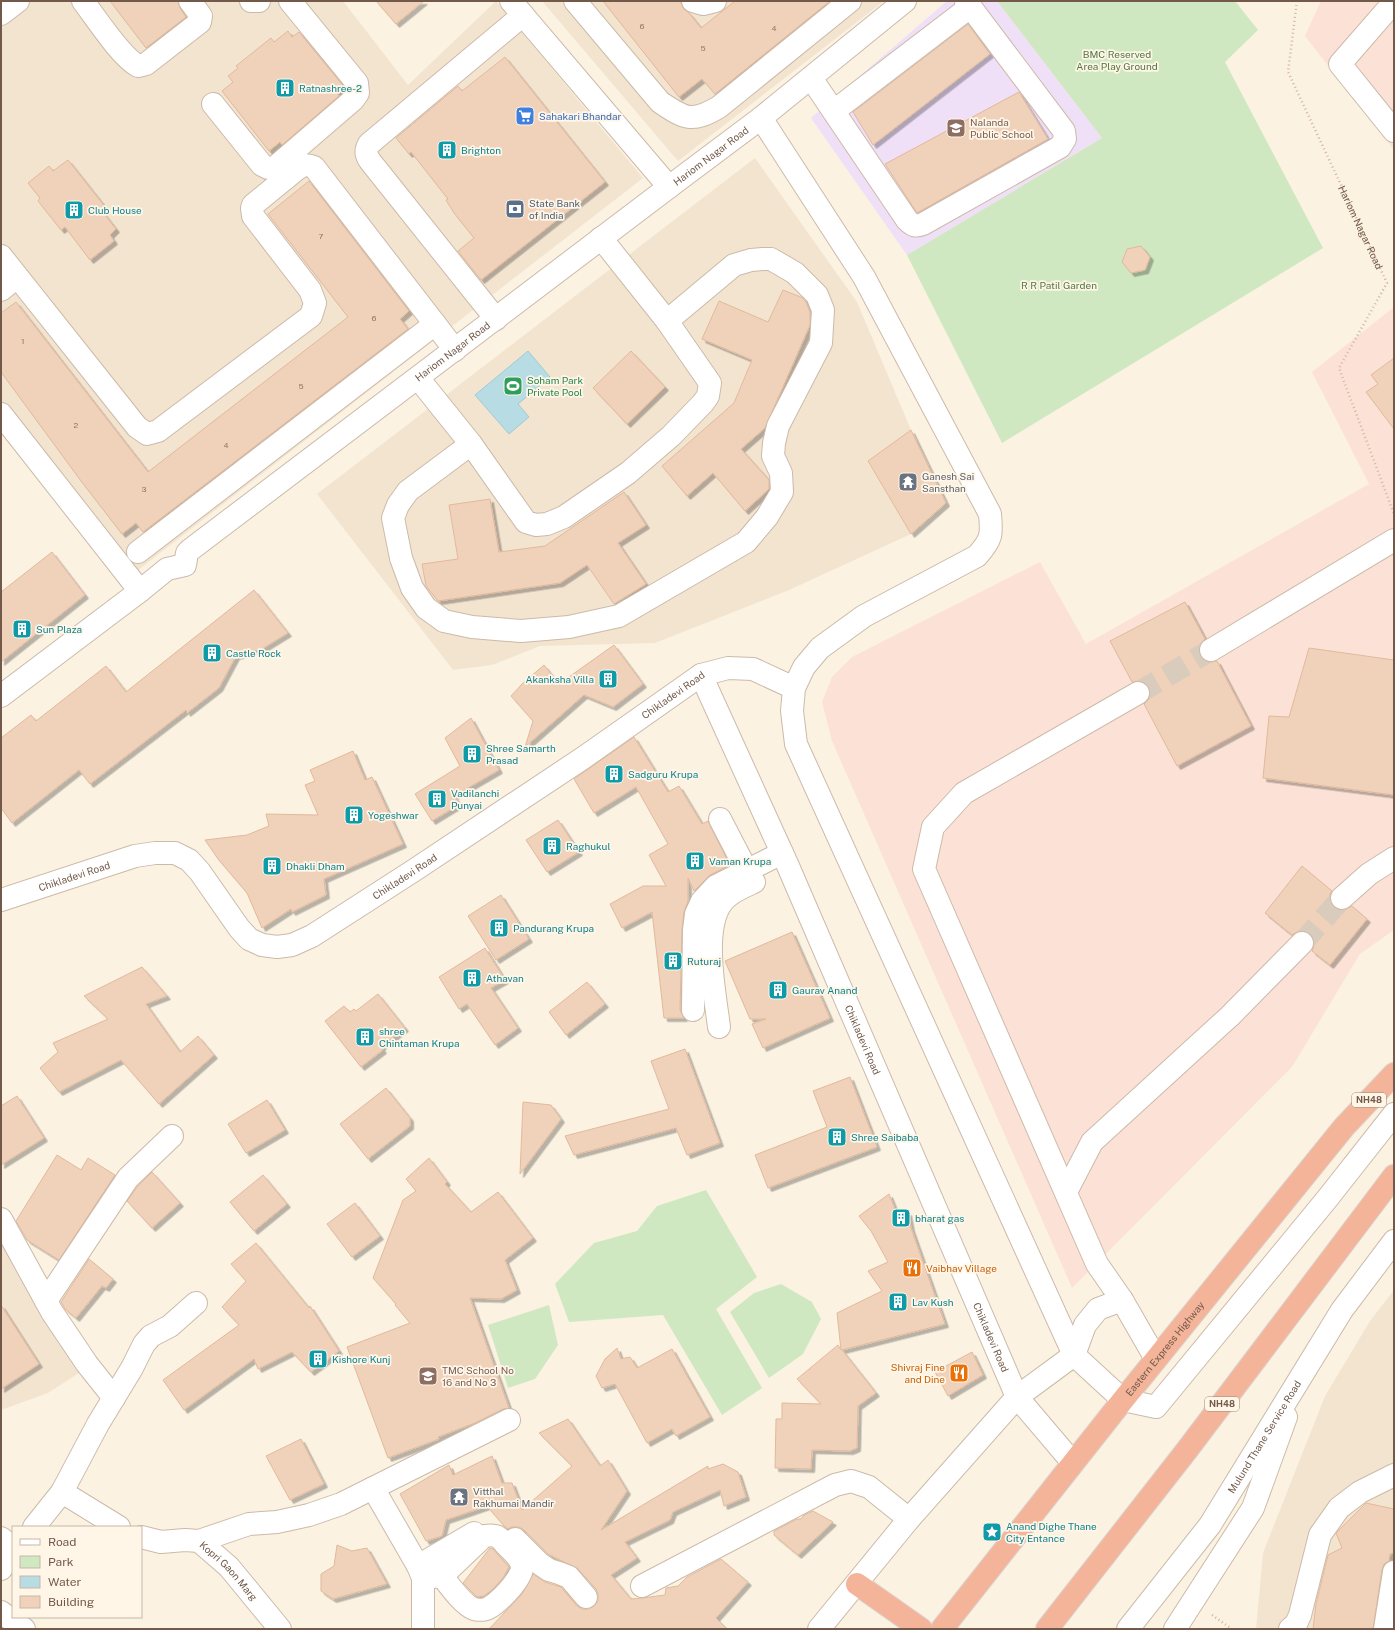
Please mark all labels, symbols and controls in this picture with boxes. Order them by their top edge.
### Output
house number: 6 [640,21,645,31]
house number: 4 [771,23,777,33]
house number: 5 [700,43,706,53]
park label: BMC Reserved Area Play Ground [1076,48,1158,72]
building icon: Ratnashree-2 [274,77,296,99]
place label: Ratnashree-2 [299,82,362,94]
supermarket icon: Sahakari Bhandar [514,105,536,127]
place label: Sahakari Bhandar [539,110,622,122]
place label: Nalanda Public School [970,116,1034,140]
school or university icon: Nalanda Public School [945,117,967,139]
street label: Hariom Nagar Road [671,124,751,188]
building icon: Brighton [436,139,458,161]
place label: Brighton [461,144,501,156]
street label: Hariom Nagar Road [1336,183,1386,271]
place label: State Bank of India [529,197,580,221]
bank icon: State Bank of India [504,198,526,220]
building icon: Club House [63,199,85,221]
place label: Club House [88,204,142,216]
house number: 7 [319,231,324,241]
park label: R R Patil Garden [1021,279,1097,291]
house number: 6 [372,313,377,323]
street label: Hariom Nagar Road [412,319,492,383]
house number: 1 [21,336,25,346]
place label: Soham Park Private Pool [527,374,583,398]
sports icon: Soham Park Private Pool [502,375,524,397]
house number: 5 [298,381,304,391]
house number: 2 [74,420,79,430]
house number: 4 [223,440,229,450]
place label: Ganesh Sai Sansthan [922,470,974,494]
temple icon: Ganesh Sai Sansthan [897,471,919,493]
house number: 3 [141,484,147,494]
building icon: Sun Plaza [11,618,33,640]
place label: Sun Plaza [36,623,82,635]
building icon: Castle Rock [201,642,223,664]
place label: Castle Rock [226,647,282,659]
building icon: Akanksha Villa [597,668,619,690]
street label: Chikladevi Road [639,668,707,721]
place label: Akanksha Villa [525,673,594,685]
place label: Shree Samarth Prasad [486,742,556,766]
building icon: Shree Samarth Prasad [461,743,483,765]
building icon: Sadguru Krupa [603,763,625,785]
place label: Sadguru Krupa [628,768,698,780]
place label: Vadilanchi Punyai [451,787,499,811]
building icon: Vadilanchi Punyai [426,788,448,810]
building icon: Yogeshwar [343,804,365,826]
place label: Yogeshwar [368,809,419,821]
building icon: Raghukul [541,835,563,857]
place label: Raghukul [566,840,610,852]
building icon: Vaman Krupa [684,850,706,872]
street label: Chikladevi Road [370,851,439,902]
building icon: Dhakli Dham [261,855,283,877]
place label: Vaman Krupa [709,855,771,867]
street label: Chikladevi Road [37,859,111,893]
place label: Dhakli Dham [286,860,345,872]
building icon: Pandurang Krupa [488,917,510,939]
place label: Pandurang Krupa [513,922,594,934]
building icon: Ruturaj [662,950,684,972]
place label: Ruturaj [687,955,721,967]
building icon: Athavan [461,967,483,989]
place label: Athavan [486,972,524,984]
building icon: Gaurav Anand [767,979,789,1001]
place label: Gaurav Anand [792,984,857,996]
street label: Chikladevi Road [843,1003,883,1076]
place label: shree Chintaman Krupa [379,1025,460,1049]
building icon: shree Chintaman Krupa [354,1026,376,1048]
road number: NH48 [1352,1093,1386,1107]
building icon: Shree Saibaba [826,1126,848,1148]
place label: Shree Saibaba [851,1131,919,1143]
building icon: bharat gas [890,1207,912,1229]
place label: bharat gas [915,1212,964,1224]
restaurant icon: Vaibhav Village [901,1257,923,1279]
place label: Vaibhav Village [926,1262,997,1274]
building icon: Lav Kush [887,1291,909,1313]
place label: Lav Kush [912,1296,954,1308]
street label: Eastern Express Highway [1123,1298,1207,1398]
street label: Chikladevi Road [971,1301,1011,1374]
building icon: Kishore Kunj [307,1348,329,1370]
place label: Kishore Kunj [332,1353,390,1365]
place label: Shivraj Fine and Dine [891,1361,945,1385]
restaurant icon: Shivraj Fine and Dine [948,1362,970,1384]
place label: TMC School No 16 and No 3 [442,1364,514,1388]
school or university icon: TMC School No 16 and No 3 [417,1365,439,1387]
street label: Mulund Thane Service Road [1225,1378,1303,1495]
road number: NH48 [1205,1397,1239,1411]
place label: Vitthal Rakhumai Mandir [473,1485,554,1509]
temple icon: Vitthal Rakhumai Mandir [448,1486,470,1508]
place label: Anand Dighe Thane City Entance [1006,1520,1097,1544]
place icon: Anand Dighe Thane City Entance [981,1521,1003,1543]
legend [12,1526,142,1618]
text: Road [48,1535,76,1549]
street label: Kopri Gaon Marg [197,1539,260,1603]
text: Park [48,1555,74,1569]
text: Water [48,1575,82,1589]
text: Building [48,1595,94,1609]

